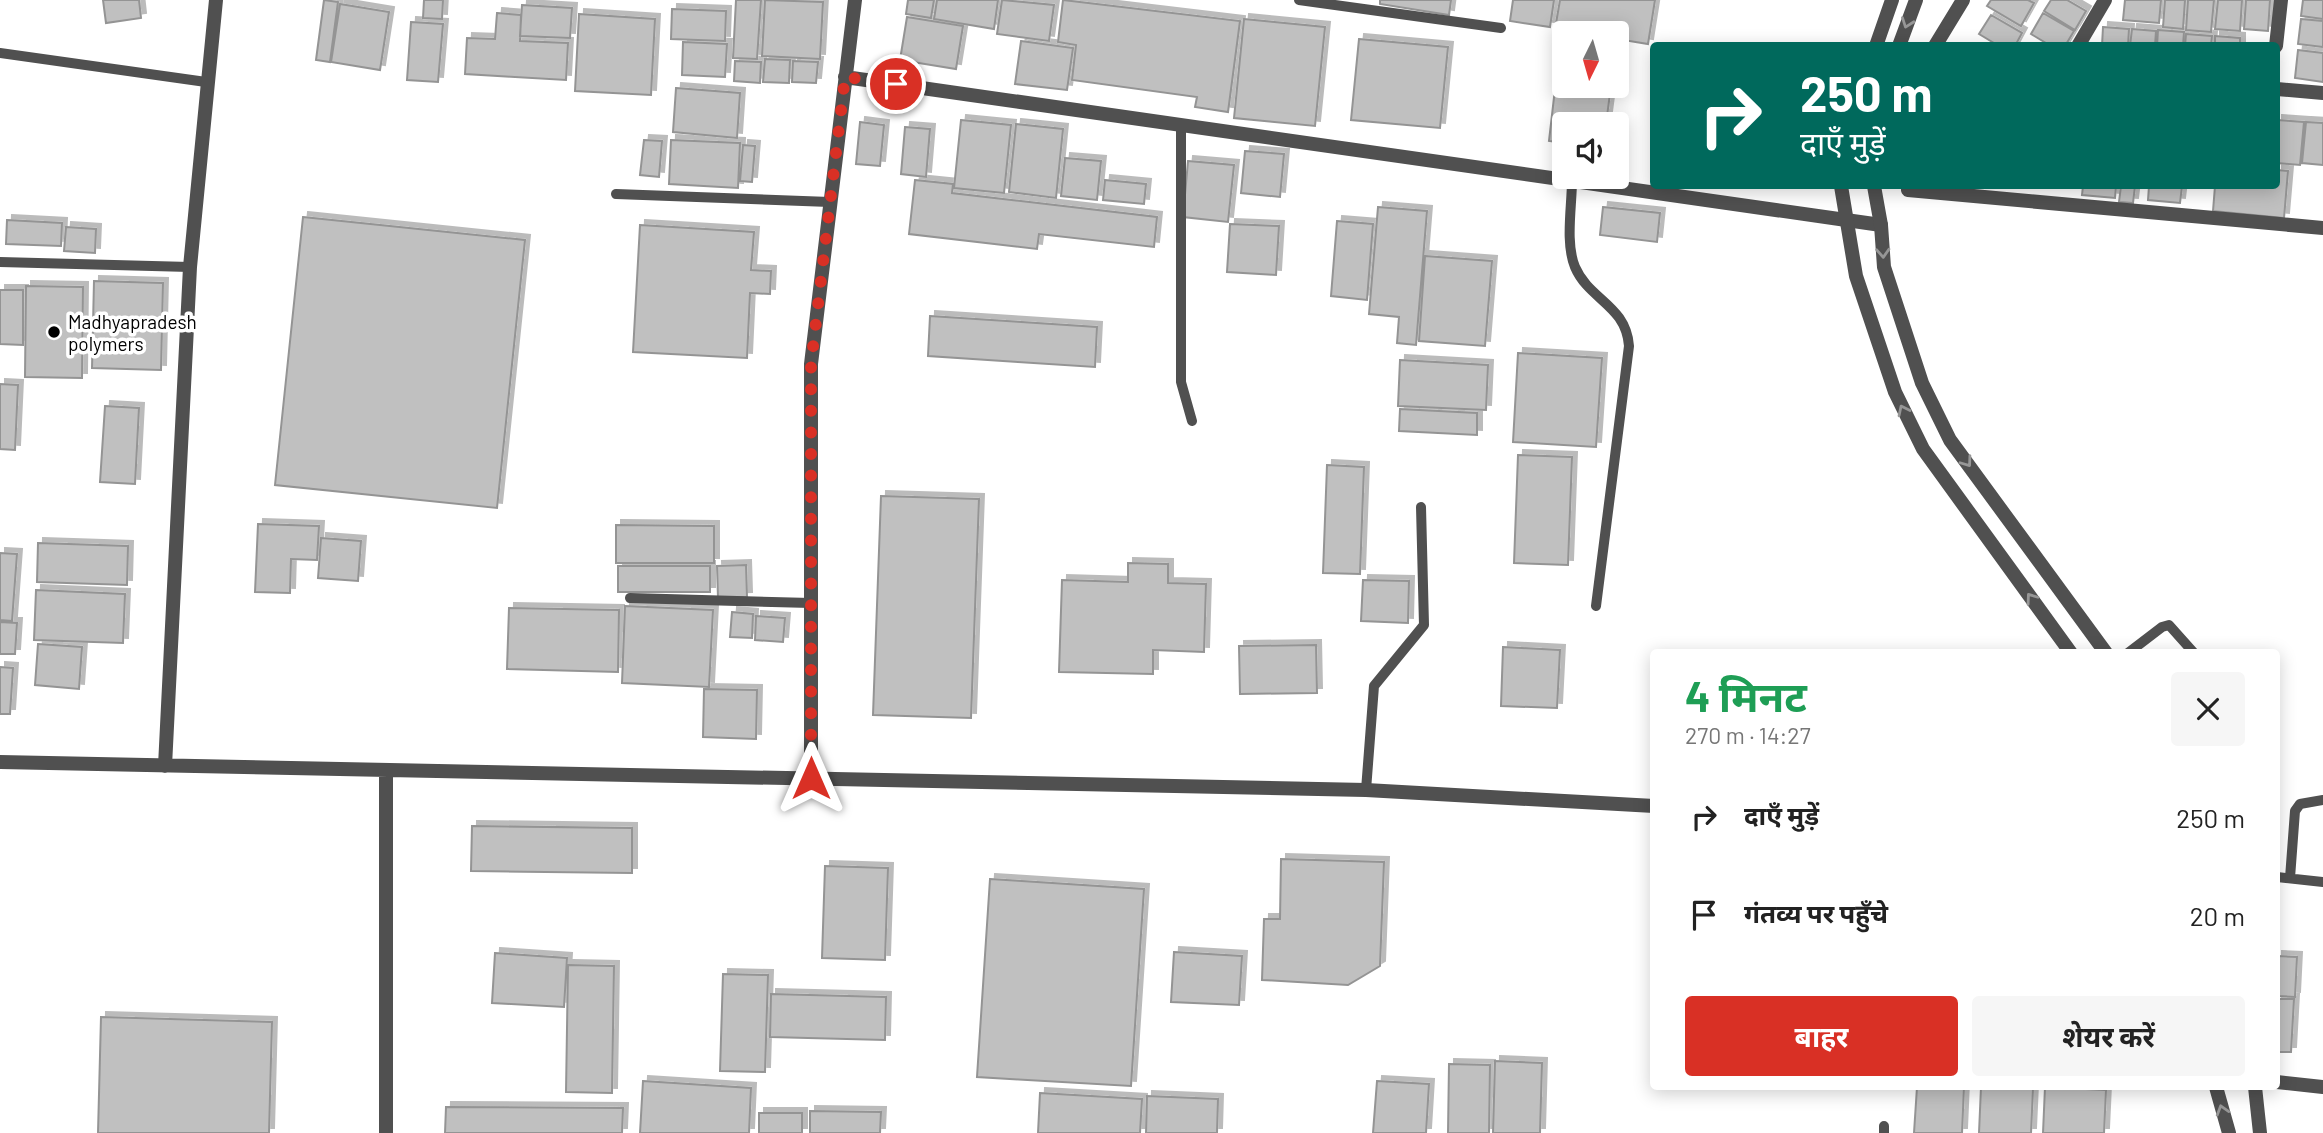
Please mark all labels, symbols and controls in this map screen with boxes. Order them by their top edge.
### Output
one-way arrow [1902,16,1916,28]
north arrow [1552,21,1629,98]
map controls [1552,21,1629,189]
pin [866,54,926,114]
text: 250 m [1800,63,1933,122]
icon: arrive [877,65,915,103]
icon: right [1685,70,1776,161]
button: sound [1552,112,1629,189]
text: दाएँ मुड़ें [1800,123,1886,161]
one-way arrow [1875,248,1890,259]
place label: Madhyapradesh polymers [68,310,197,355]
marker: Madhyapradesh polymers [46,324,62,340]
one-way arrow [1898,405,1912,417]
one-way arrow [1958,454,1971,467]
one-way arrow [2026,593,2039,605]
text: 4 मिनट [1685,670,1807,720]
button: close [2171,672,2245,746]
text: 270 m · 14:27 [1685,721,1811,749]
position arrow [774,741,848,815]
icon: right [1685,798,1723,836]
text: दाएँ मुड़ें [1744,799,1819,830]
text: 250 m [2176,802,2245,833]
icon: arrive [1685,896,1723,934]
text: गंतव्य पर पहुँचे [1744,897,1888,928]
text: 20 m [2190,900,2245,931]
button: बाहर [1685,996,1958,1076]
button: शेयर करें [1972,996,2245,1076]
one-way arrow [2216,1104,2231,1116]

